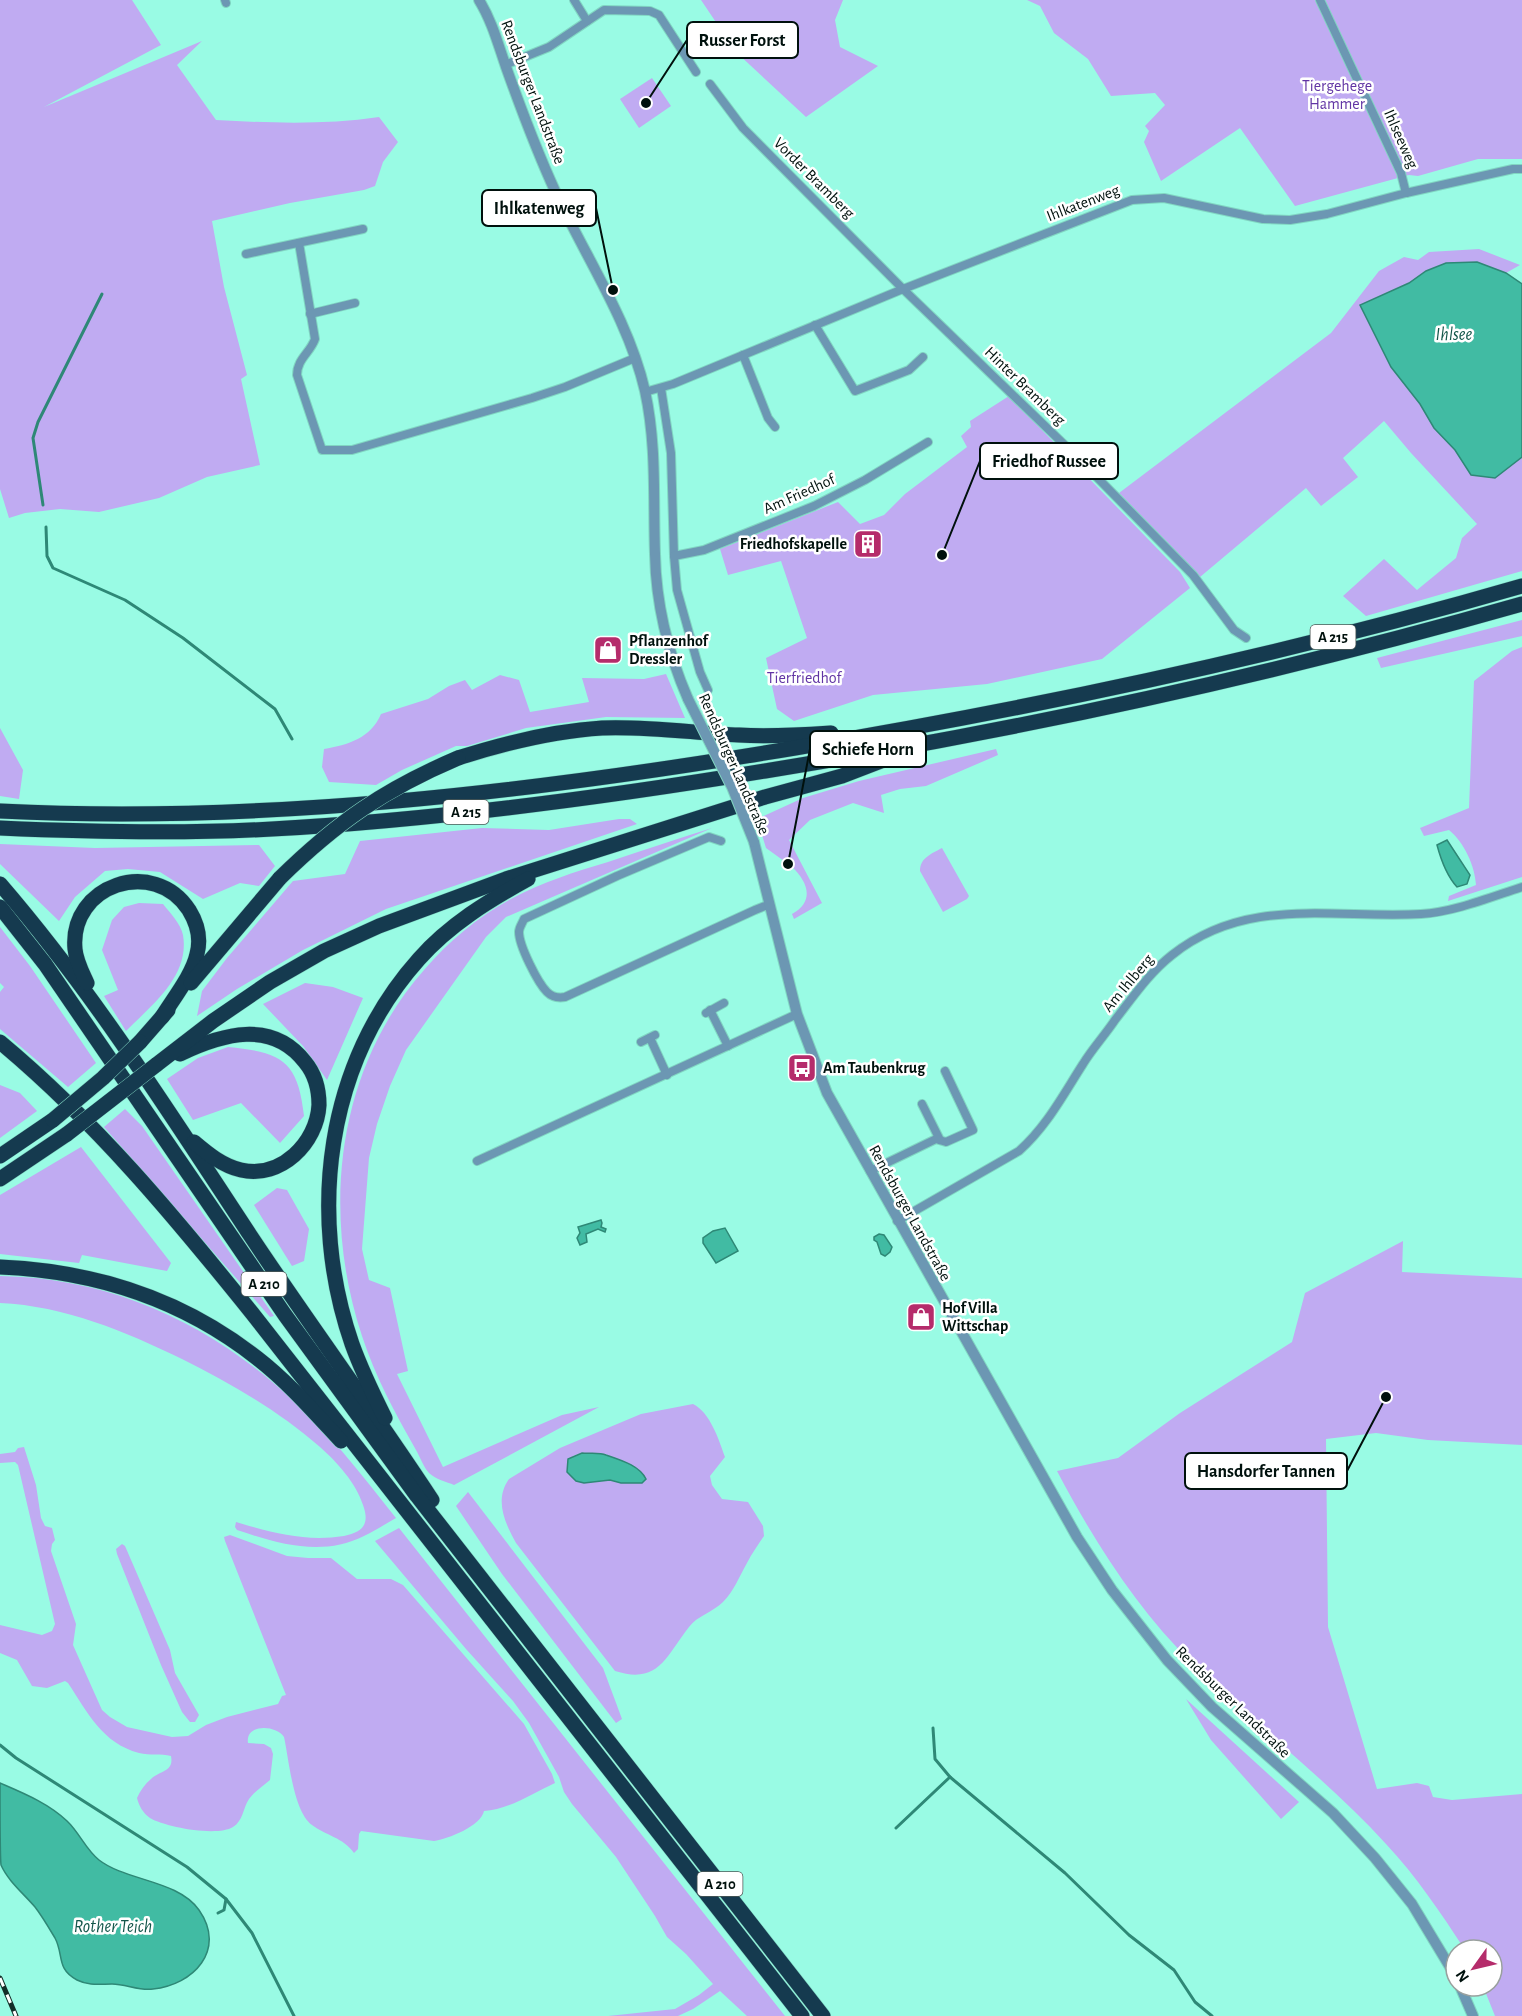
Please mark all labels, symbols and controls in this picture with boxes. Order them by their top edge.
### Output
street label: Rendsburger Landstraße [498,18,568,166]
callout: Russer Forst [687,22,798,58]
text: Russer Forst [699,32,785,50]
park label: Tiergehege Hammer [1302,78,1372,112]
street label: Ihlseeweg [1381,107,1421,171]
street label: Vorder Bramberg [771,135,858,222]
street label: Ihlkatenweg [1044,182,1122,224]
callout: Ihlkatenweg [482,190,596,226]
text: Ihlkatenweg [494,200,585,218]
water label: Ihlsee [1436,326,1473,344]
street label: Hinter Bramberg [982,344,1069,428]
callout: Friedhof Russee [980,443,1118,479]
text: Friedhof Russee [992,453,1106,471]
street label: Am Friedhof [761,471,838,517]
building icon: Friedhofskapelle [852,528,884,560]
place label: Friedhofskapelle [740,536,847,552]
road number: A 215 [1310,625,1356,649]
place label: Pflanzenhof Dressler [629,633,710,667]
shop icon: Pflanzenhof Dressler [592,634,624,666]
park label: Tierfriedhof [767,670,842,686]
street label: Rendsburger Landstraße [696,691,772,837]
callout: Schiefe Horn [810,731,926,767]
text: Schiefe Horn [822,741,914,759]
road number: A 215 [444,800,488,824]
street label: Am Ihlberg [1099,951,1157,1015]
bus stop icon: Am Taubenkrug [786,1052,818,1084]
place label: Am Taubenkrug [823,1060,926,1076]
street label: Rendsburger Landstraße [866,1142,954,1284]
road number: A 210 [242,1272,286,1296]
place label: Hof Villa Wittschap [942,1300,1008,1334]
shop icon: Hof Villa Wittschap [905,1301,937,1333]
callout: Hansdorfer Tannen [1185,1453,1347,1489]
text: Hansdorfer Tannen [1197,1463,1335,1481]
street label: Rendsburger Landstraße [1173,1643,1293,1761]
road number: A 210 [698,1872,742,1896]
water label: Rother Teich [74,1918,152,1936]
north arrow [1444,1938,1504,1998]
text: N [1453,1967,1472,1985]

